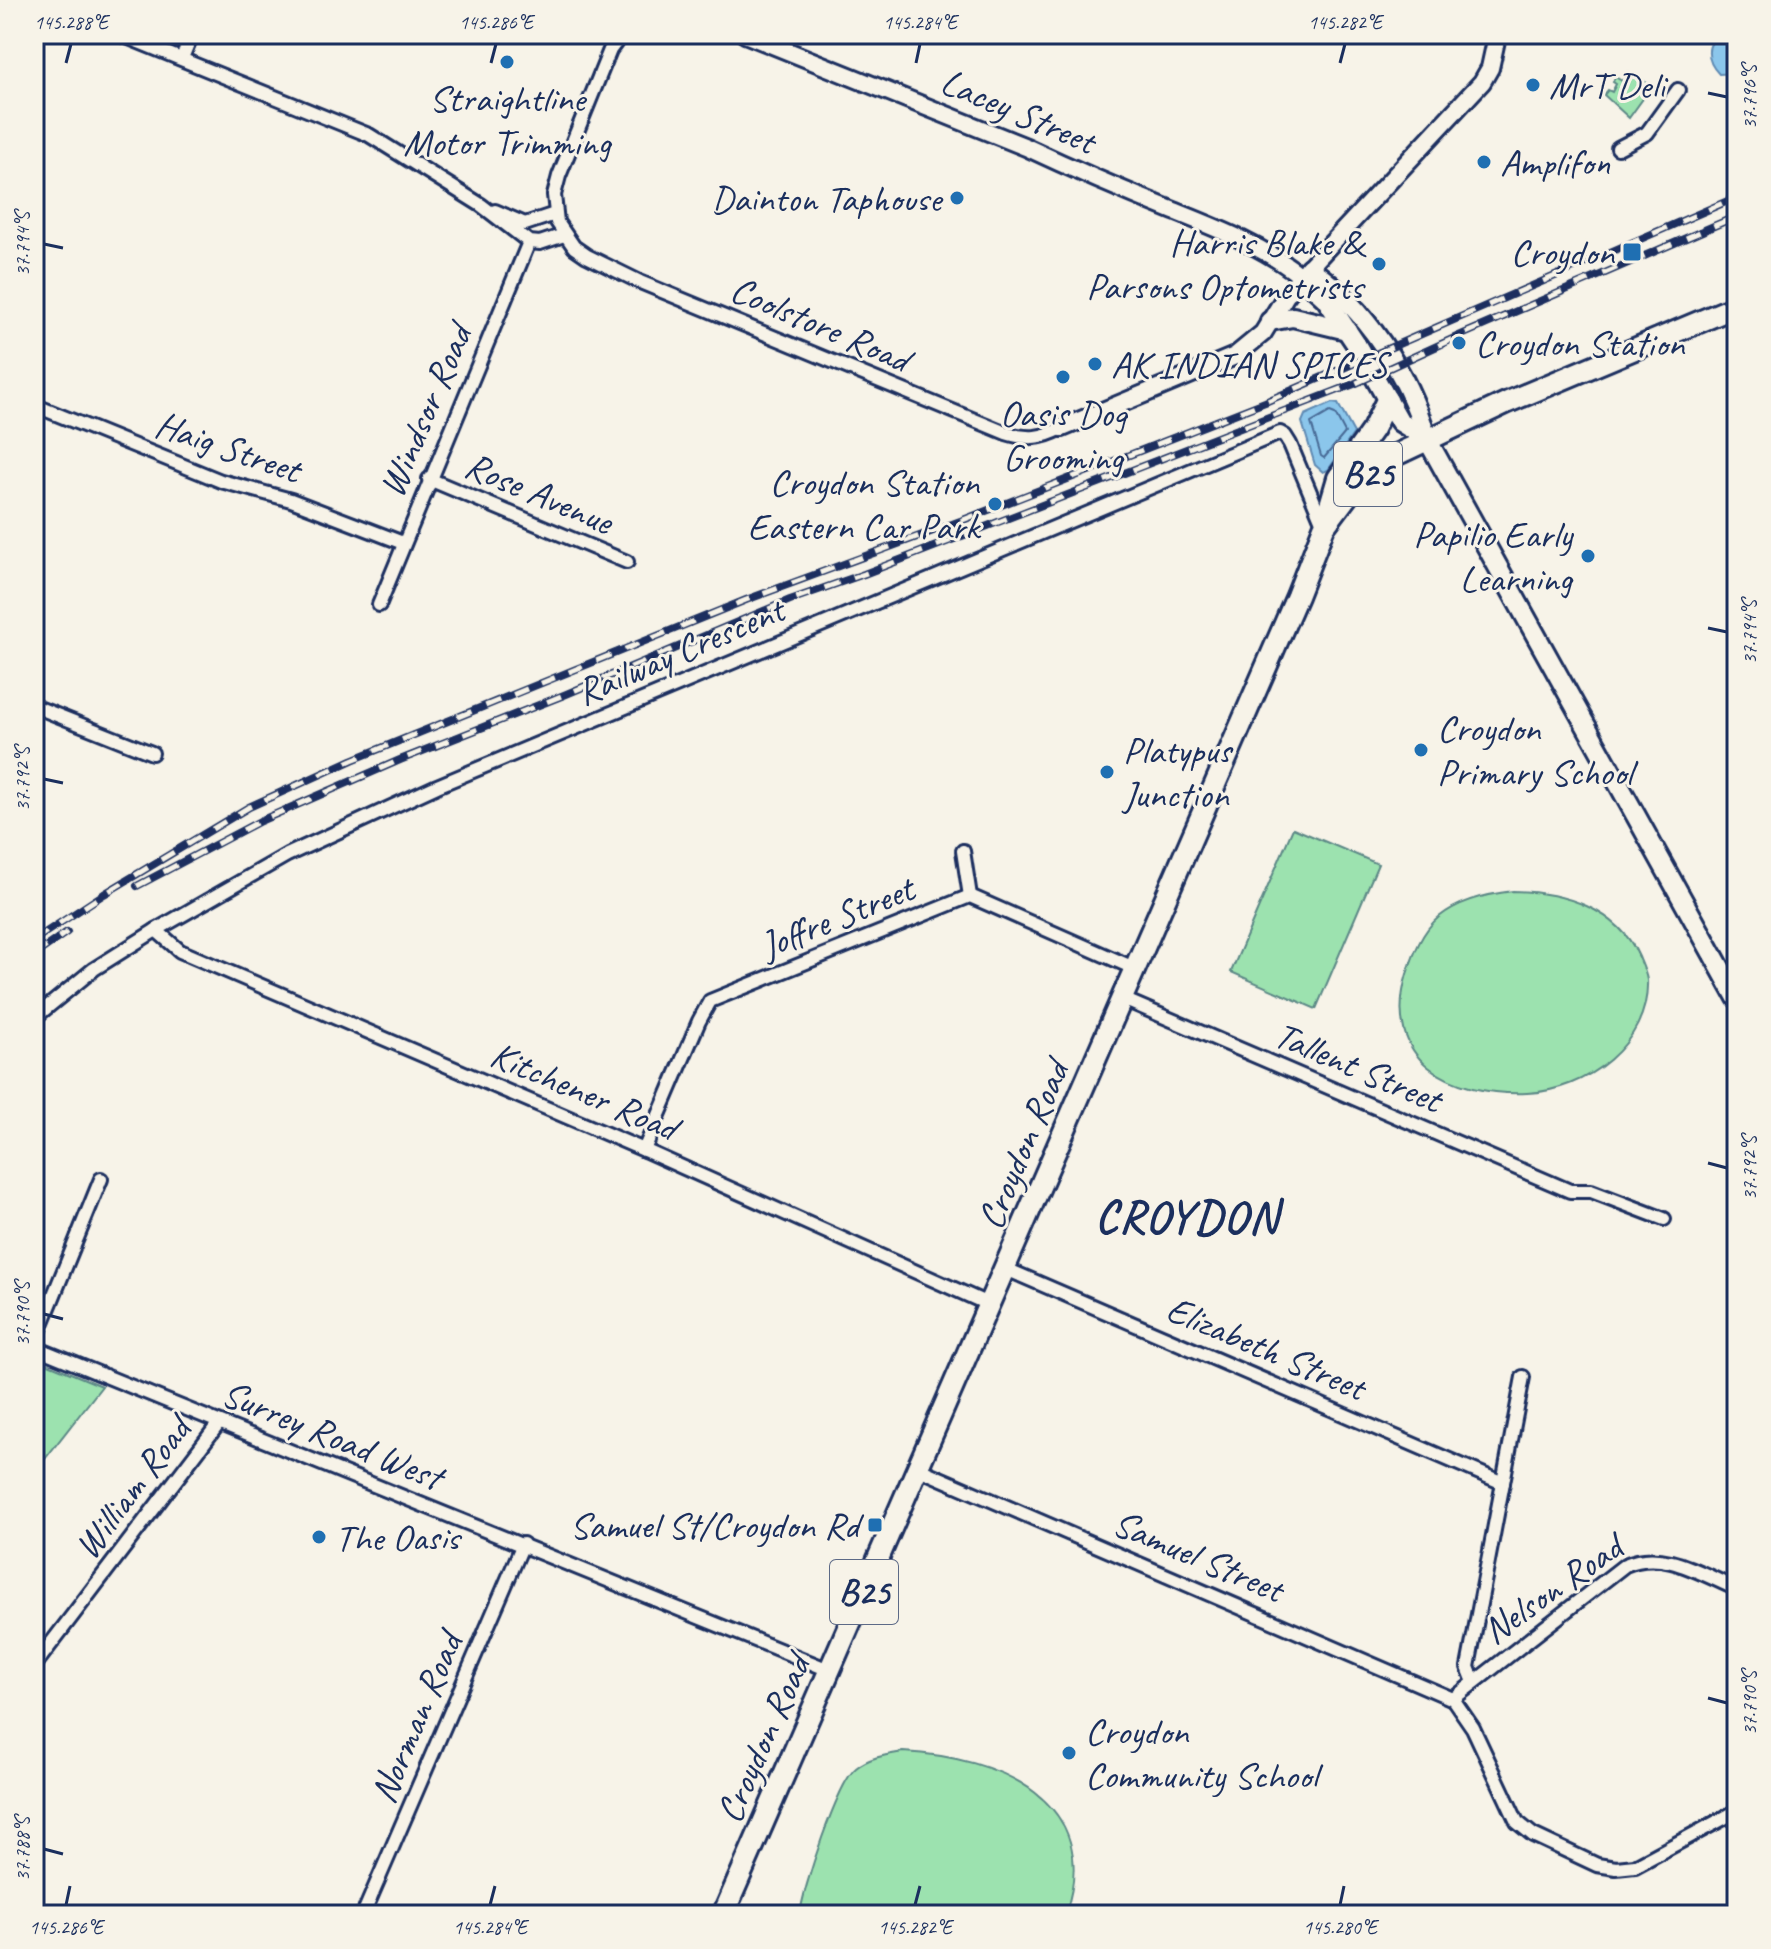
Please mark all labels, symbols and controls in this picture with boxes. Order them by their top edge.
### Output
text: 145.288°E [34,10,111,35]
text: 145.286°E [459,10,536,35]
text: 145.284°E [883,10,960,35]
text: 145.282°E [1308,10,1385,35]
marker: Straightline Motor Trimming [498,53,516,71]
street label: Lacey Street [934,58,1105,166]
text: 37.796°S [1737,61,1762,129]
place label: MrT Deli [1549,62,1668,109]
place label: Straightline Motor Trimming [403,75,612,166]
marker: MrT Deli [1524,76,1542,94]
place label: Amplifon [1500,139,1611,186]
marker: Amplifon [1475,153,1493,171]
place label: Dainton Taphouse [711,175,944,222]
marker: Dainton Taphouse [948,189,966,207]
text: 37.794°S [10,208,35,276]
place label: Harris Blake & Parsons Optometrists [1086,219,1367,310]
place label: Croydon [1511,229,1616,276]
marker: Croydon [1621,241,1643,263]
marker: Harris Blake & Parsons Optometrists [1370,255,1388,273]
street label: Coolstore Road [724,265,922,385]
street label: Windsor Road [368,313,485,504]
place label: Croydon Station [1475,320,1686,367]
marker: Croydon Station [1450,334,1468,352]
place label: AK INDIAN SPICES [1111,341,1392,388]
marker: AK INDIAN SPICES [1086,355,1104,373]
marker: Oasis Dog Grooming [1054,368,1072,386]
place label: Oasis Dog Grooming [1000,390,1129,481]
street label: Haig Street [150,400,310,495]
street label: Rose Avenue [458,441,622,546]
road number: B25 [1334,442,1402,506]
place label: Croydon Station Eastern Car Park [747,459,982,550]
marker: Croydon Station Eastern Car Park [986,495,1004,513]
place label: Papilio Early Learning [1413,511,1575,602]
marker: Papilio Early Learning [1579,547,1597,565]
street label: Railway Crescent [569,585,794,716]
text: 37.794°S [1737,596,1762,664]
place label: Croydon Primary School [1437,705,1639,796]
place label: Platypus Junction [1121,727,1234,818]
marker: Croydon Primary School [1412,741,1430,759]
text: 37.792°S [10,743,35,811]
marker: Platypus Junction [1098,763,1116,781]
street label: Joffre Street [752,864,924,970]
street label: Tallent Street [1268,1011,1452,1124]
street label: Kitchener Road [484,1031,689,1153]
street label: Croydon Road [967,1048,1082,1236]
text: 37.792°S [1737,1132,1762,1200]
district label: CROYDON [1095,1188,1285,1246]
text: 37.790°S [10,1278,35,1346]
street label: Elizabeth Street [1160,1285,1375,1412]
street label: Surrey Road West [215,1370,454,1502]
street label: William Road [64,1403,204,1568]
street label: Samuel Street [1106,1499,1293,1614]
place label: Samuel St/Croydon Rd [570,1502,865,1549]
place label: The Oasis [335,1514,462,1561]
marker: Samuel St/Croydon Rd [866,1516,884,1534]
street label: Nelson Road [1473,1520,1636,1654]
marker: The Oasis [310,1528,328,1546]
road number: B25 [830,1560,898,1624]
street label: Norman Road [359,1621,475,1810]
street label: Croydon Road [705,1643,823,1830]
text: 37.790°S [1737,1667,1762,1735]
place label: Croydon Community School [1085,1708,1324,1799]
marker: Croydon Community School [1060,1744,1078,1762]
text: 37.788°S [10,1813,35,1881]
text: 145.286°E [29,1915,106,1940]
text: 145.284°E [453,1915,530,1940]
text: 145.282°E [878,1915,955,1940]
text: 145.280°E [1303,1915,1380,1940]

